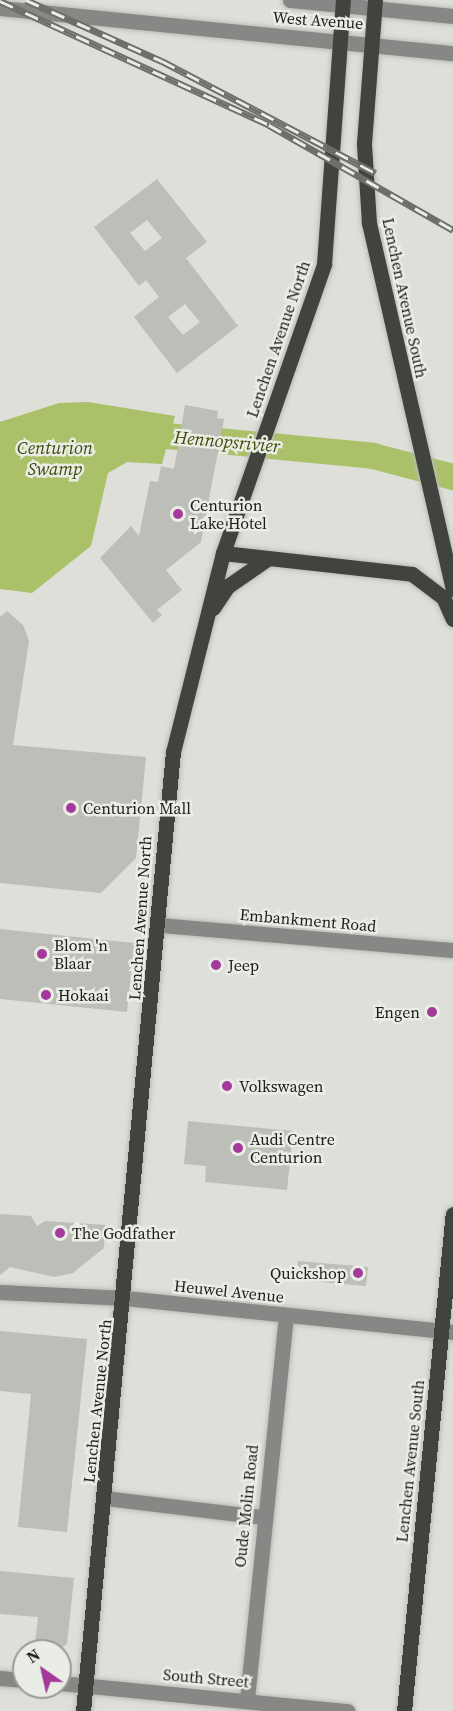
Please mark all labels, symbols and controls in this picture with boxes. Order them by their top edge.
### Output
street label: West Avenue [272,7,364,33]
street label: Lenchen Avenue South [379,216,431,380]
street label: Lenchen Avenue North [242,258,314,420]
water label: Hennopsrivier [173,427,281,457]
water label: Centurion Swamp [17,438,93,480]
place label: Centurion Lake Hotel [190,495,267,533]
marker: Centurion Lake Hotel [171,507,185,521]
place label: Centurion Mall [83,798,191,818]
marker: Centurion Mall [64,801,78,815]
street label: Lenchen Avenue North [125,835,155,1001]
street label: Embankment Road [239,904,377,936]
place label: Blom 'n Blaar [54,935,108,973]
marker: Blom 'n Blaar [35,947,49,961]
place label: Jeep [228,955,259,975]
marker: Jeep [209,958,223,972]
place label: Hokaai [58,985,109,1005]
marker: Hokaai [39,988,53,1002]
place label: Engen [375,1002,420,1022]
marker: Engen [425,1005,439,1019]
place label: Volkswagen [239,1076,324,1096]
marker: Volkswagen [220,1079,234,1093]
place label: Audi Centre Centurion [250,1129,335,1167]
marker: Audi Centre Centurion [231,1141,245,1155]
place label: The Godfather [72,1223,175,1243]
marker: The Godfather [53,1226,67,1240]
place label: Quickshop [270,1263,346,1283]
marker: Quickshop [351,1266,365,1280]
street label: Heuwel Avenue [173,1276,285,1306]
street label: Lenchen Avenue North [79,1318,115,1484]
street label: Lenchen Avenue South [392,1379,428,1543]
street label: Oude Molin Road [230,1444,262,1568]
north arrow [12,1639,72,1699]
text: N [22,1643,44,1668]
street label: South Street [162,1665,250,1691]

